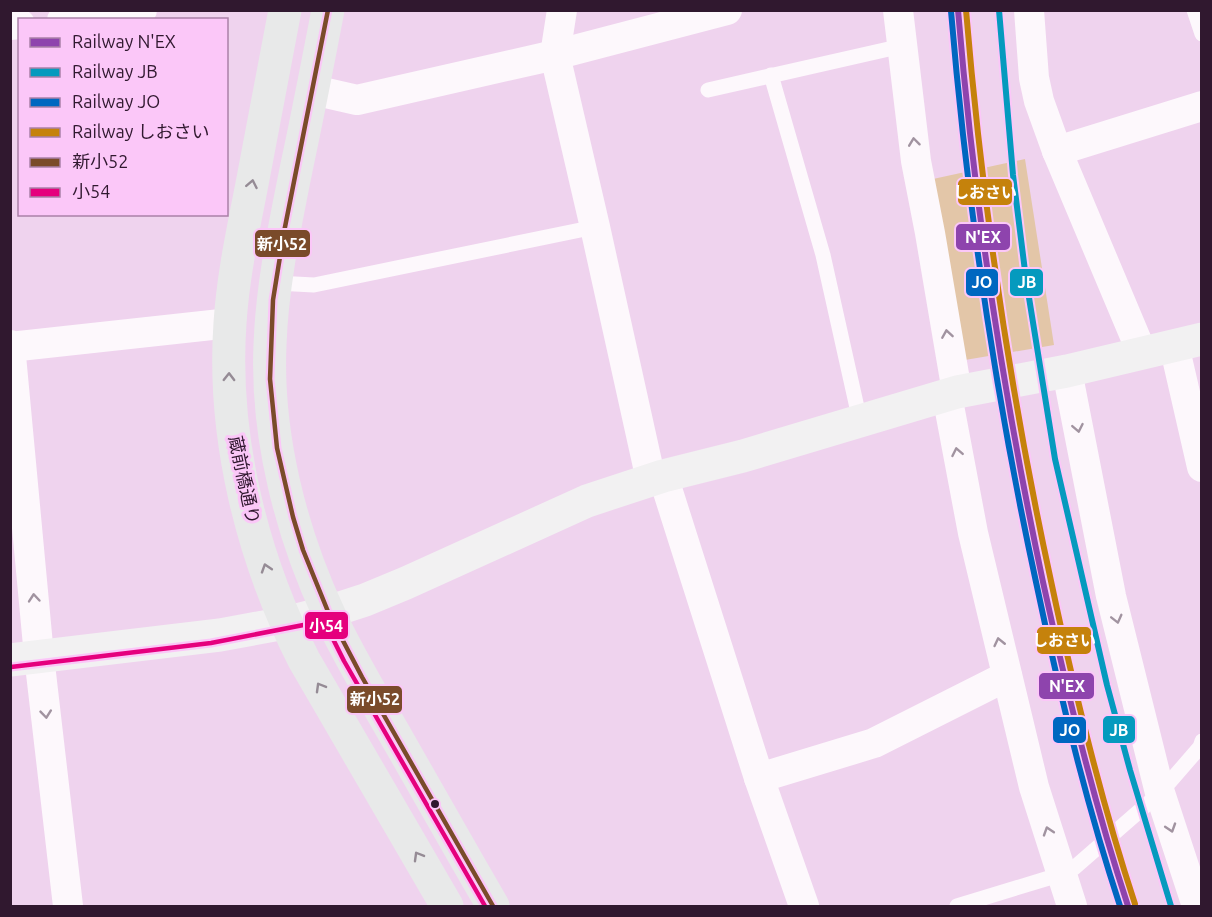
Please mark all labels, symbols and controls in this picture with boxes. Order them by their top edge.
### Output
legend [18,18,228,216]
text: Railway N'EX [72,31,176,51]
text: Railway JB [72,61,158,81]
text: Railway JO [72,91,160,111]
text: Railway しおさい [72,121,209,141]
one-way arrow [908,137,920,147]
text: 新小52 [72,151,128,171]
line badge: しおさい [957,178,1013,206]
one-way arrow [245,180,258,190]
text: 小54 [72,181,110,201]
text: しおさい [953,183,1017,201]
line badge: N'EX [955,223,1011,251]
text: N'EX [965,228,1002,246]
line badge: 新小52 [254,229,311,258]
text: 新小52 [257,235,307,253]
line badge: JO [965,268,999,297]
line badge: JB [1009,268,1044,297]
text: JO [972,273,992,291]
text: JB [1018,273,1036,291]
one-way arrow [941,329,954,339]
one-way arrow [223,373,235,382]
one-way arrow [1071,423,1084,433]
street label: 蔵前橋通り [226,434,264,526]
one-way arrow [951,447,964,457]
one-way arrow [260,563,273,574]
one-way arrow [28,593,41,603]
line badge: 小54 [304,611,349,640]
one-way arrow [1109,614,1122,624]
text: 小54 [309,617,343,635]
line badge: しおさい [1036,626,1092,655]
text: しおさい [1032,631,1096,649]
one-way arrow [993,637,1006,647]
line badge: N'EX [1038,672,1095,700]
text: N'EX [1049,677,1086,695]
one-way arrow [316,683,327,693]
line badge: 新小52 [346,685,403,714]
text: 新小52 [350,690,400,708]
one-way arrow [39,710,52,719]
line badge: JB [1102,715,1136,744]
line badge: JO [1052,716,1087,744]
text: JO [1060,721,1080,739]
text: JB [1110,721,1128,739]
unlabelled marker [429,798,441,810]
one-way arrow [1164,822,1176,833]
one-way arrow [1043,826,1055,837]
one-way arrow [414,852,425,862]

